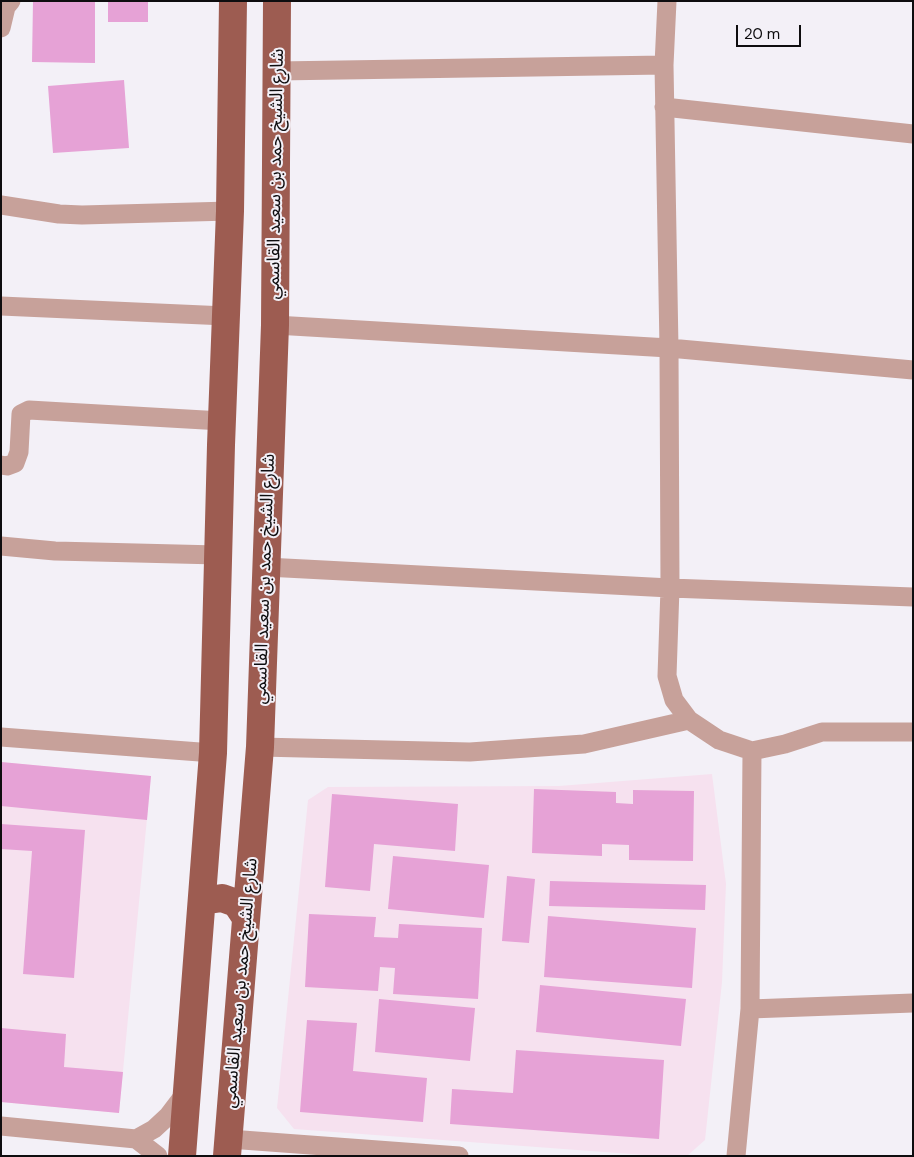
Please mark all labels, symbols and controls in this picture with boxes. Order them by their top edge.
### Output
scale bar [739,15,804,47]
text: 20 m [744,24,780,44]
street label: شارع الشيخ حمد بن سعيد القاسمي [263,48,289,300]
street label: شارع الشيخ حمد بن سعيد القاسمي [250,453,280,705]
street label: شارع الشيخ حمد بن سعيد القاسمي [219,857,263,1109]

